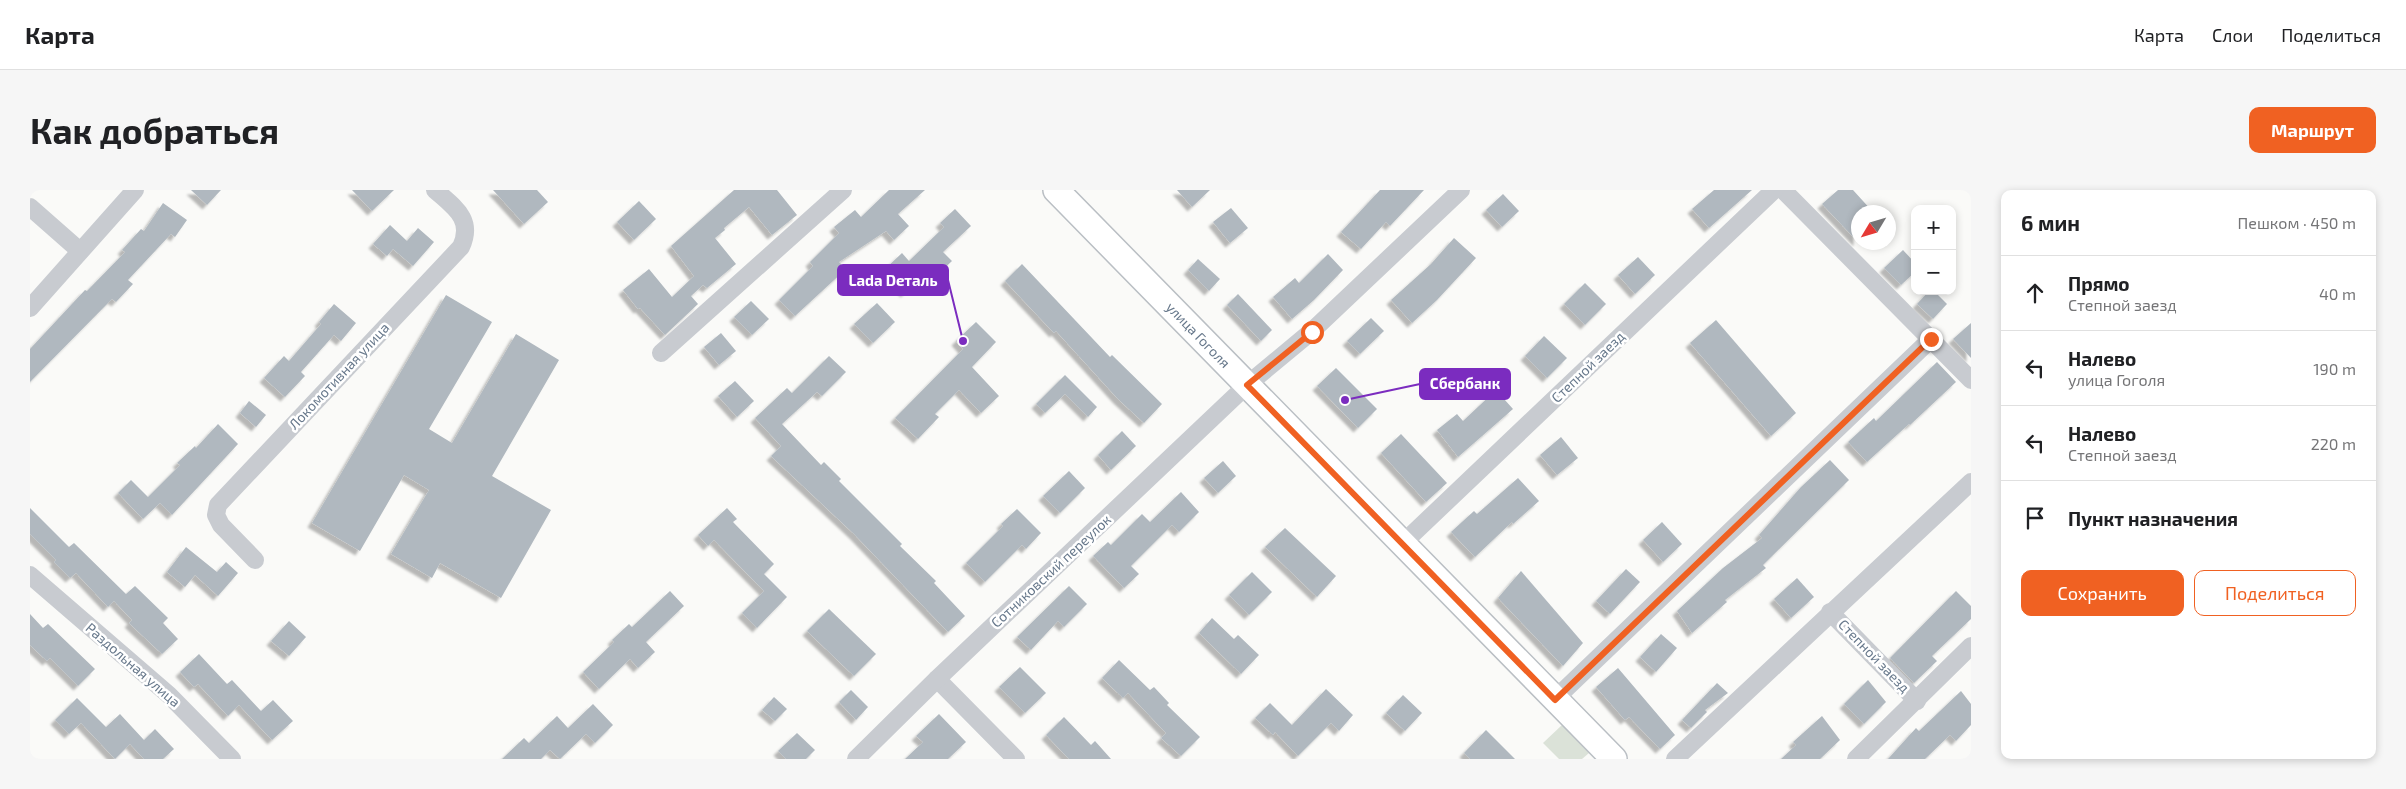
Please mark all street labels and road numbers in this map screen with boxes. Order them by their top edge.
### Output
street label: улица Гоголя [1163,298,1234,371]
street label: Локомотивная улица [285,319,392,432]
street label: Степной заезд [1548,327,1628,406]
street label: Сотниковский переулок [987,510,1114,631]
street label: Степной заезд [1835,616,1914,696]
street label: Раздольная улица [83,619,184,710]

